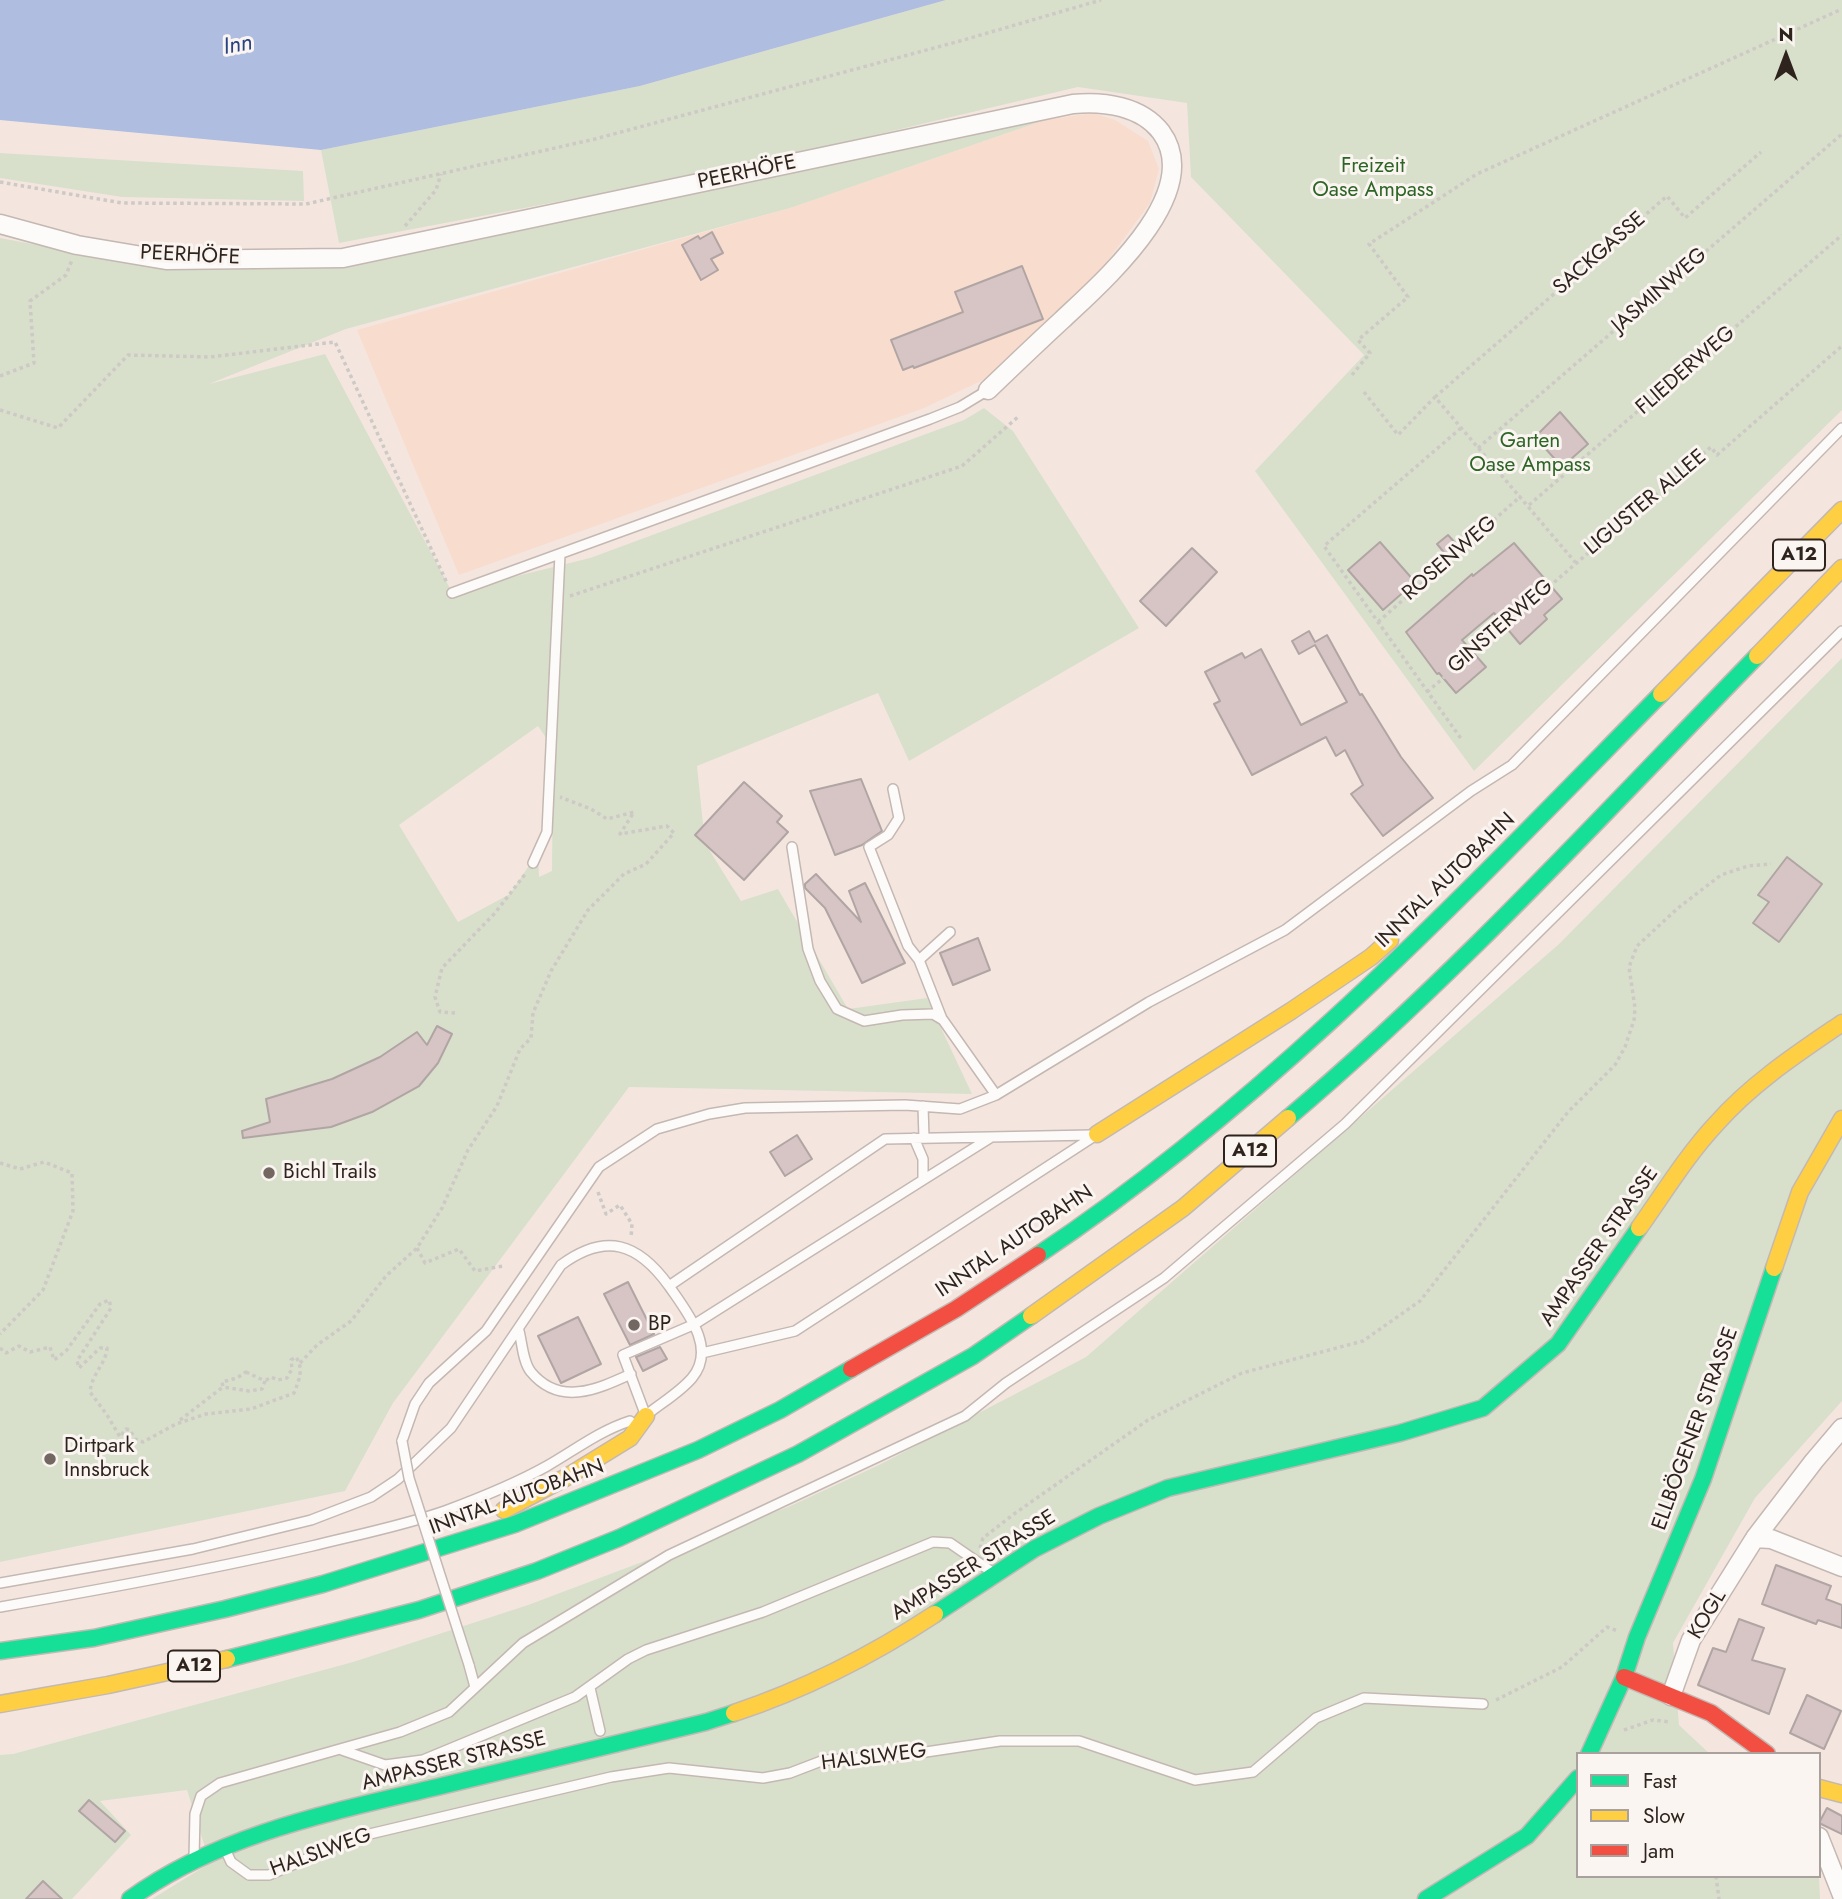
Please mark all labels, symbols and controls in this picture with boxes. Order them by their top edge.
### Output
north arrow [1751,21,1821,91]
text: N [1778,21,1794,48]
water label: Inn [221,30,255,62]
street label: PEERHÖFE [695,150,799,196]
park label: Freizeit Oase Ampass [1312,154,1434,204]
street label: SACKGASSE [1549,207,1651,301]
street label: PEERHÖFE [139,241,241,271]
street label: JASMINWEG [1607,243,1713,339]
street label: FLIEDERWEG [1631,321,1741,421]
park label: Garten Oase Ampass [1469,429,1591,479]
street label: LIGUSTER ALLEE [1580,445,1712,561]
street label: ROSENWEG [1398,511,1502,607]
road number: A12 [1773,540,1825,570]
street label: GINSTERWEG [1443,575,1559,679]
street label: INNTAL AUTOBAHN [1371,808,1521,954]
road number: A12 [1224,1135,1276,1166]
place label: Bichl Trails [283,1160,377,1186]
street label: AMPASSER STRASSE [1536,1162,1664,1332]
marker: Bichl Trails [261,1165,277,1181]
street label: INNTAL AUTOBAHN [932,1180,1098,1304]
place label: BP [648,1312,671,1338]
marker: BP [626,1317,642,1333]
street label: ELLBÖGENER STRASSE [1648,1324,1744,1534]
place label: Dirtpark Innsbruck [64,1434,149,1484]
marker: Dirtpark Innsbruck [42,1451,58,1467]
street label: INNTAL AUTOBAHN [426,1455,608,1541]
street label: AMPASSER STRASSE [887,1505,1061,1627]
street label: KOGL [1684,1586,1732,1644]
road number: A12 [168,1650,220,1682]
street label: AMPASSER STRASSE [359,1727,549,1797]
street label: HALSLWEG [820,1739,928,1777]
legend [1576,1752,1821,1878]
text: Fast [1643,1766,1676,1796]
text: Slow [1643,1801,1685,1831]
street label: HALSLWEG [267,1823,375,1883]
text: Jam [1643,1836,1675,1866]

